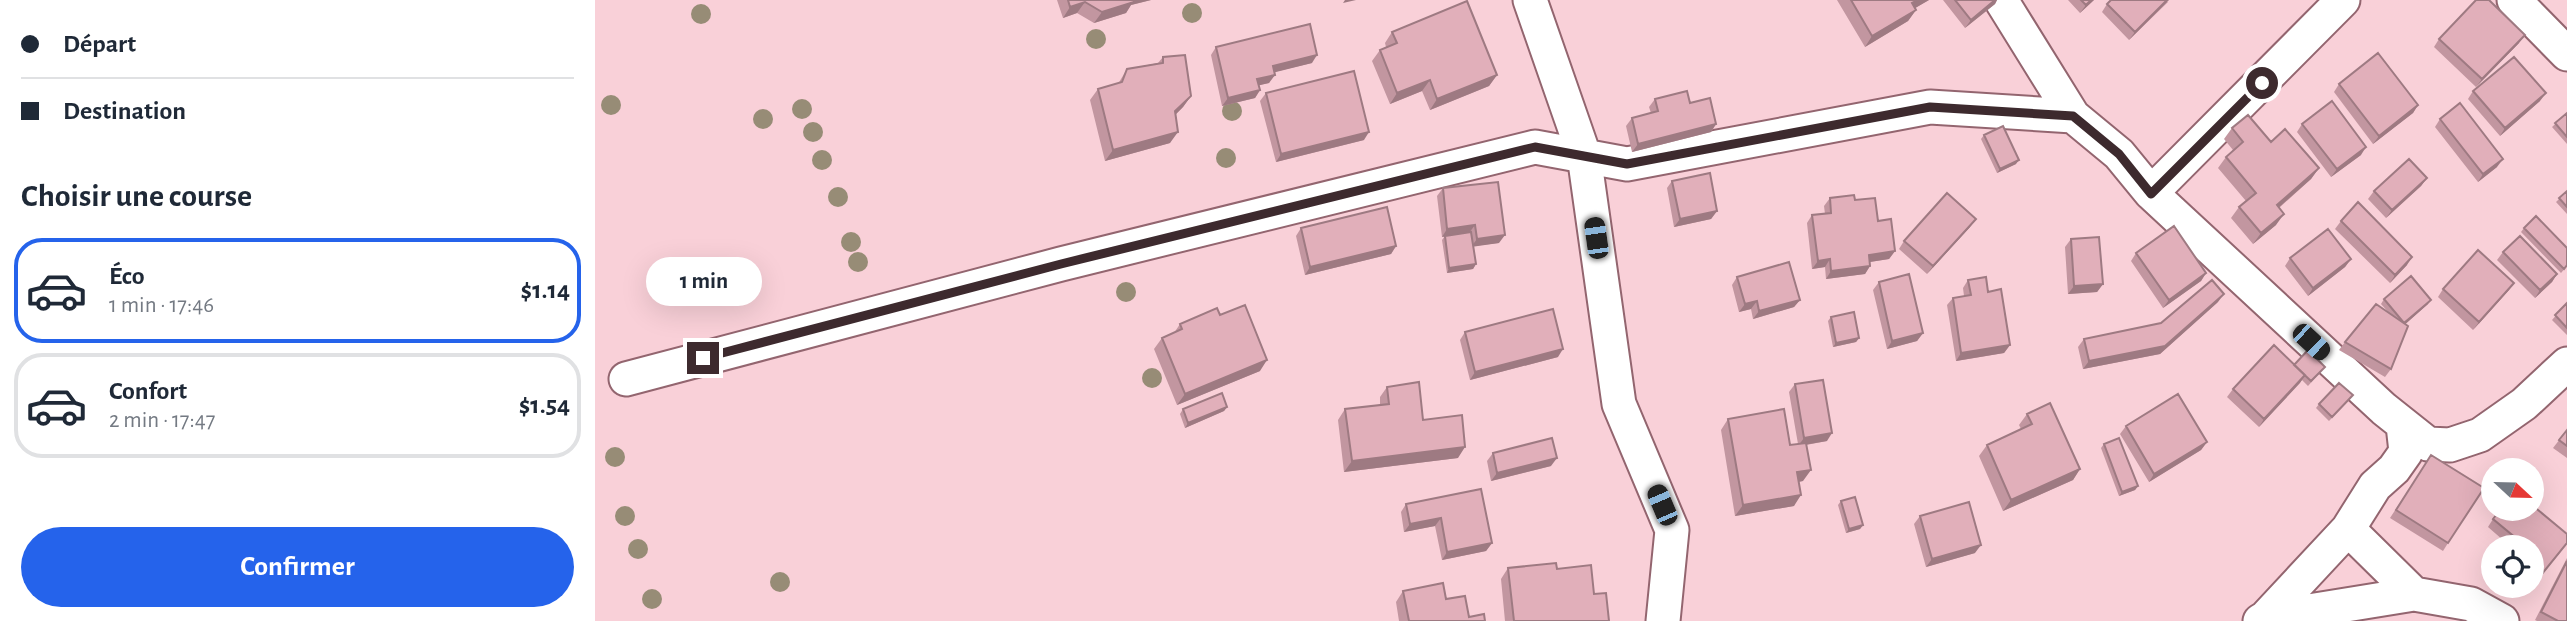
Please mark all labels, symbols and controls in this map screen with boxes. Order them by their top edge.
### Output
text: Départ [63,31,136,57]
route start [2246,67,2278,99]
text: Destination [63,98,186,124]
text: Choisir une course [21,180,252,212]
car [1583,216,1610,260]
callout: 1 min [645,256,761,306]
icon: car [25,259,88,322]
text: Éco [109,263,145,289]
text: 1 min [680,270,728,293]
text: $1.14 [521,277,570,303]
text: 1 min · 17:46 [109,294,214,317]
car [2289,320,2334,364]
route end [687,342,719,374]
icon: car [25,374,88,437]
text: Confort [109,378,187,404]
text: $1.54 [519,392,570,418]
text: 2 min · 17:47 [109,409,215,432]
north arrow [2481,458,2545,522]
map controls [2481,458,2544,598]
car [1645,482,1680,528]
button: Confirmer [21,527,574,607]
button: locate [2481,535,2544,598]

